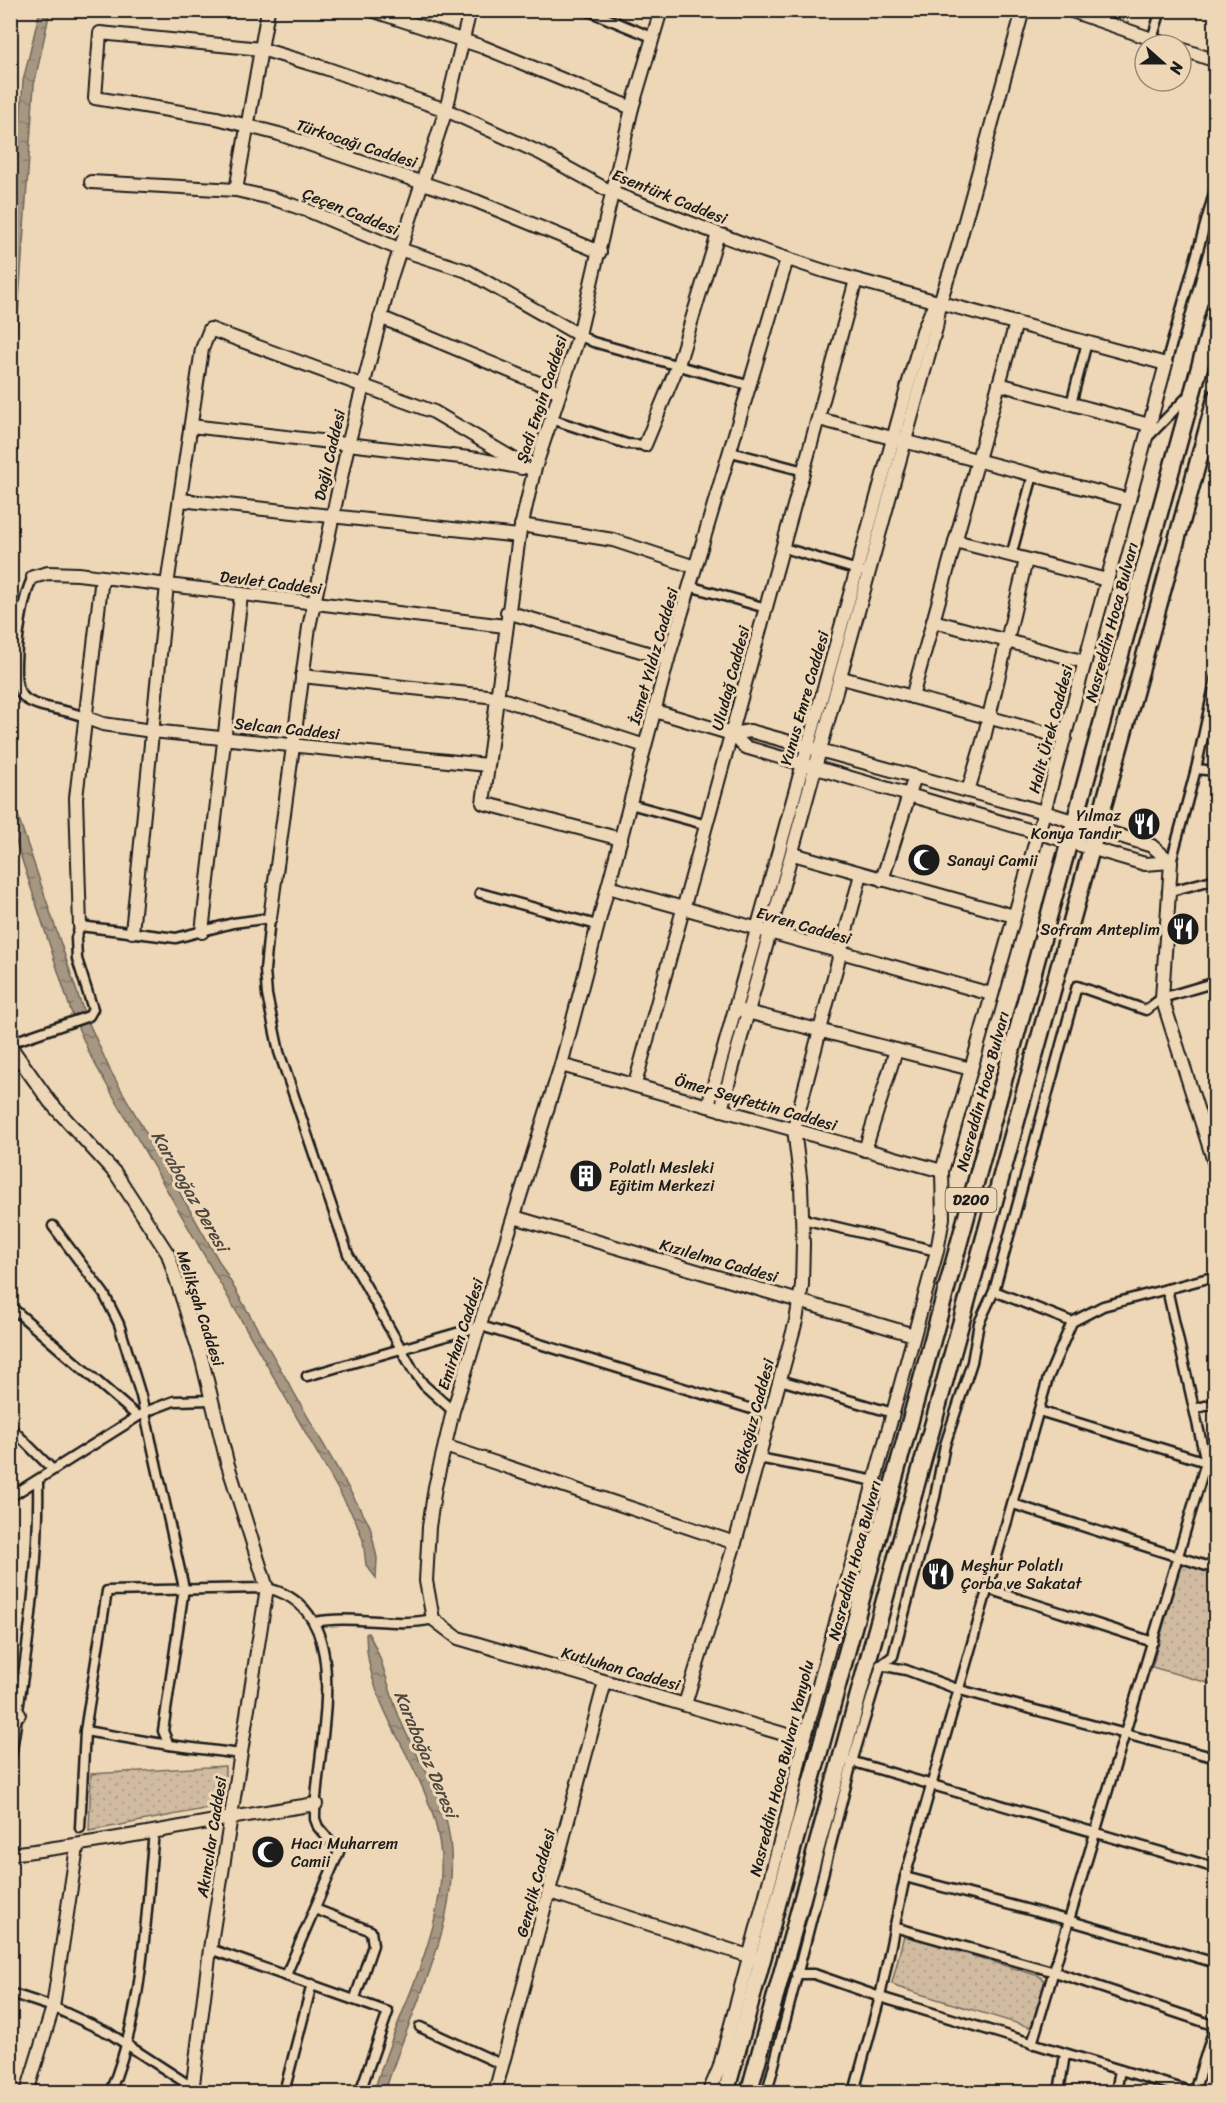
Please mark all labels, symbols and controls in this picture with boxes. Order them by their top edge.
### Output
north arrow [1133,33,1193,93]
text: N [1161,57,1192,79]
street label: Türkocağı Caddesi [292,110,422,177]
street label: Esentürk Caddesi [608,160,732,233]
street label: Çeçen Caddesi [298,179,404,244]
street label: Şadi Engin Caddesi [507,331,576,467]
street label: Dağlı Caddesi [305,406,354,504]
street label: Nasreddin Hoca Bulvarı [1076,539,1147,705]
street label: Devlet Caddesi [218,562,324,603]
street label: İsmet Yıldız Caddesi [620,584,687,729]
street label: Uludağ Caddesi [703,622,759,734]
street label: Yunus Emre Caddesi [771,627,838,769]
street label: Halit Ürek Caddesi [1019,661,1082,797]
street label: Selcan Caddesi [233,709,342,749]
place label: Yılmaz Konya Tandır [1031,801,1122,848]
restaurant icon: Yılmaz Konya Tandır [1126,806,1162,842]
mosque icon: Sanayi Camii [906,842,942,878]
place label: Sanayi Camii [947,846,1038,875]
street label: Evren Caddesi [753,898,855,953]
restaurant icon: Sofram Anteplim [1165,911,1201,947]
place label: Sofram Anteplim [1040,915,1160,944]
street label: Nasreddin Hoca Bulvarı [947,1008,1018,1174]
street label: Ömer Seyfettin Caddesi [671,1065,841,1140]
water label: Karaboğaz Deresi [142,1124,240,1261]
place label: Polatlı Mesleki Eğitim Merkezi [609,1153,715,1200]
building icon: Polatlı Mesleki Eğitim Merkezi [568,1158,604,1194]
road number: D200 [946,1188,996,1212]
street label: Kızılelma Caddesi [656,1230,782,1291]
street label: Melikşah Caddesi [168,1246,233,1371]
street label: Emirhan Caddesi [429,1274,492,1394]
street label: Gökoğuz Caddesi [724,1355,783,1477]
street label: Nasreddin Hoca Bulvarı [819,1477,890,1643]
place label: Meşhur Polatlı Çorba ve Sakatat [961,1551,1082,1598]
restaurant icon: Meşhur Polatlı Çorba ve Sakatat [920,1556,956,1592]
street label: Kutluhan Caddesi [558,1638,684,1699]
street label: Nasreddin Hoca Bulvarı Yanyolu [741,1656,823,1879]
water label: Karaboğaz Deresi [385,1685,469,1826]
street label: Akıncılar Caddesi [187,1774,235,1901]
street label: Gençlik Caddesi [507,1825,564,1940]
place label: Hacı Muharrem Camii [291,1829,398,1876]
mosque icon: Hacı Muharrem Camii [250,1834,286,1870]

